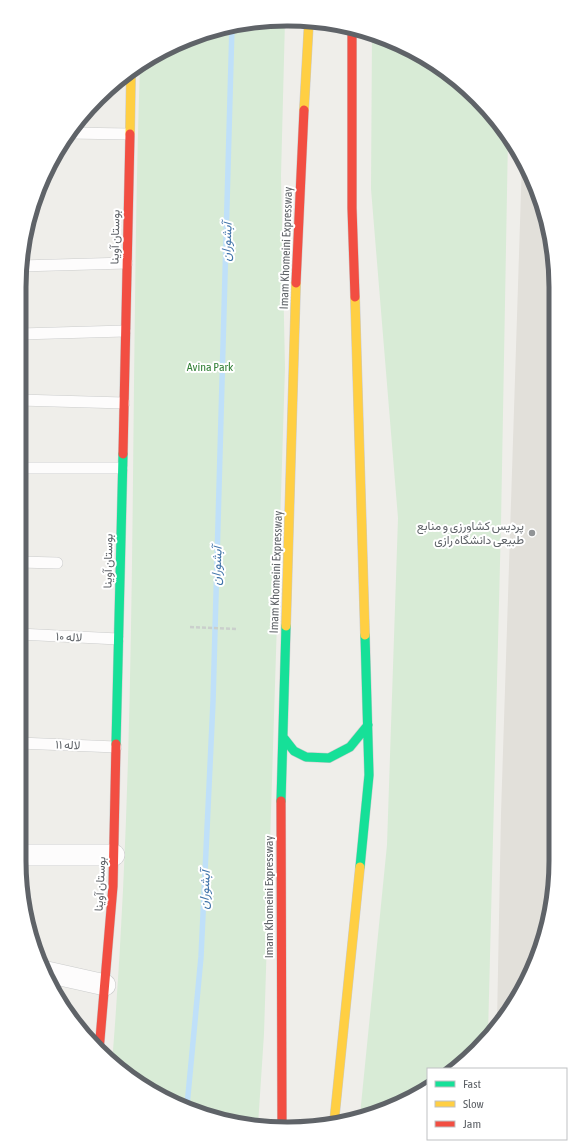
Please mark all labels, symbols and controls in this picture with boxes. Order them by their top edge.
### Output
street label: Imam Khomeini Expressway [277,186,295,310]
street label: بوستان آوینا [108,209,123,265]
water label: آبشوران [218,218,236,262]
park label: Avina Park [187,360,234,374]
street label: Imam Khomeini Expressway [267,510,285,634]
place label: پردیس کشاورزی و منابع طبیعی دانشگاه رازی [417,519,524,548]
marker: پردیس کشاورزی و منابع طبیعی دانشگاه رازی [527,528,537,538]
street label: بوستان آوینا [101,533,116,589]
water label: آبشوران [208,542,226,586]
street label: لاله ۱۰ [55,629,83,645]
street label: لاله ۱۱ [55,738,81,752]
street label: Imam Khomeini Expressway [262,836,276,958]
street label: بوستان آوینا [92,856,109,912]
water label: آبشوران [196,866,214,910]
legend [427,1068,567,1140]
text: Fast [463,1077,481,1091]
text: Slow [463,1097,484,1111]
text: Jam [463,1117,481,1131]

